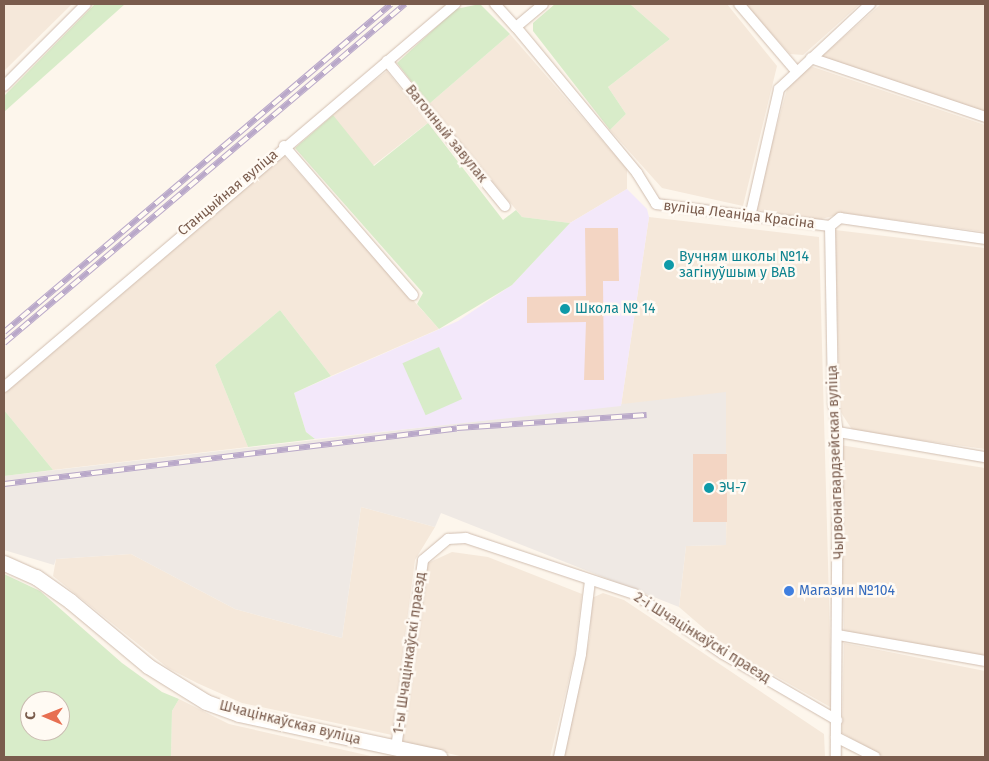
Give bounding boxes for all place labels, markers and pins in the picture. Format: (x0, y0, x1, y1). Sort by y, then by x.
place label: Вучням школы №14 загінуўшым у ВАВ (679, 249, 809, 282)
marker: Вучням школы №14 загінуўшым у ВАВ (663, 259, 675, 271)
place label: Школа № 14 (575, 301, 655, 317)
marker: Школа № 14 (559, 303, 571, 315)
place label: ЭЧ-7 (719, 480, 746, 496)
marker: ЭЧ-7 (703, 482, 715, 494)
place label: Магазин №104 (799, 583, 895, 599)
marker: Магазин №104 (783, 585, 795, 597)

